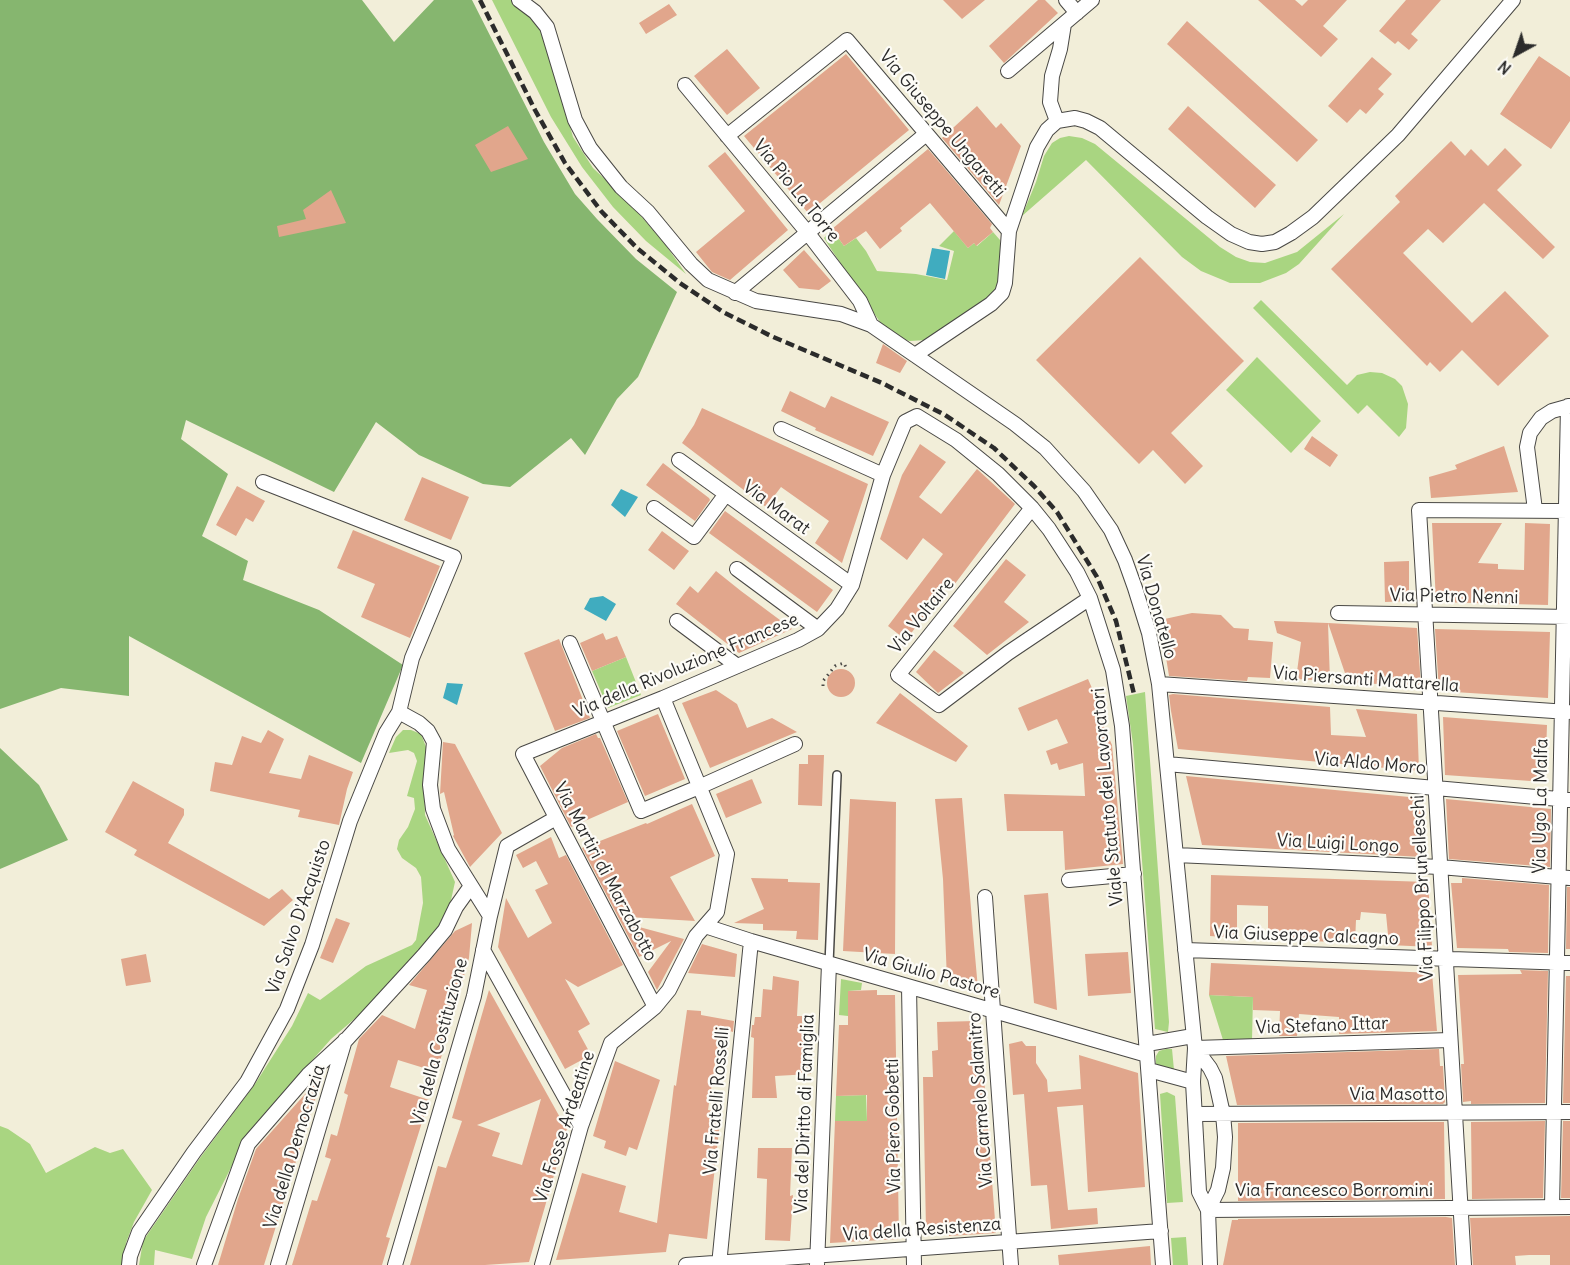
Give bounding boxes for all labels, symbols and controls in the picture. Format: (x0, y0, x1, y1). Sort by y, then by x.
north arrow (1486, 24, 1546, 84)
street label: Via Giuseppe Ungaretti (874, 46, 1010, 202)
text: N (1494, 57, 1515, 79)
street label: Via Pio La Torre (748, 135, 844, 247)
street label: Via Marat (738, 476, 814, 540)
street label: Via Donatello (1131, 553, 1181, 661)
street label: Via Voltaire (885, 574, 959, 658)
street label: Via Pietro Nenni (1389, 585, 1519, 609)
street label: Via della Rivoluzione Francese (570, 609, 802, 723)
street label: Via Piersanti Mattarella (1272, 663, 1460, 697)
street label: Viale Statuto dei Lavoratori (1088, 687, 1128, 907)
street label: Via Ugo La Malfa (1529, 738, 1553, 874)
street label: Via Aldo Moro (1313, 748, 1427, 780)
street label: Via Martiri di Marzabotto (549, 779, 661, 965)
street label: Via Filippo Brunelleschi (1407, 794, 1439, 982)
street label: Via Luigi Longo (1276, 830, 1400, 858)
street label: Via Salvo D'Acquisto (262, 837, 336, 997)
street label: Via Giuseppe Calcagno (1213, 922, 1399, 950)
street label: Via Giulio Pastore (860, 944, 1002, 1004)
street label: Via della Costituzione (407, 956, 473, 1128)
street label: Via Carmelo Salanitro (964, 1012, 998, 1188)
street label: Via Stefano Ittar (1255, 1013, 1389, 1039)
street label: Via del Diritto di Famiglia (791, 1014, 819, 1214)
street label: Via Fratelli Rosselli (700, 1026, 734, 1176)
street label: Via Fosse Ardeatine (530, 1048, 600, 1206)
street label: Via Piero Gobetti (882, 1058, 906, 1194)
street label: Via della Democrazia (260, 1062, 330, 1232)
street label: Via Masotto (1349, 1084, 1445, 1106)
street label: Via Francesco Borromini (1235, 1180, 1433, 1202)
street label: Via della Resistenza (842, 1214, 1002, 1246)

